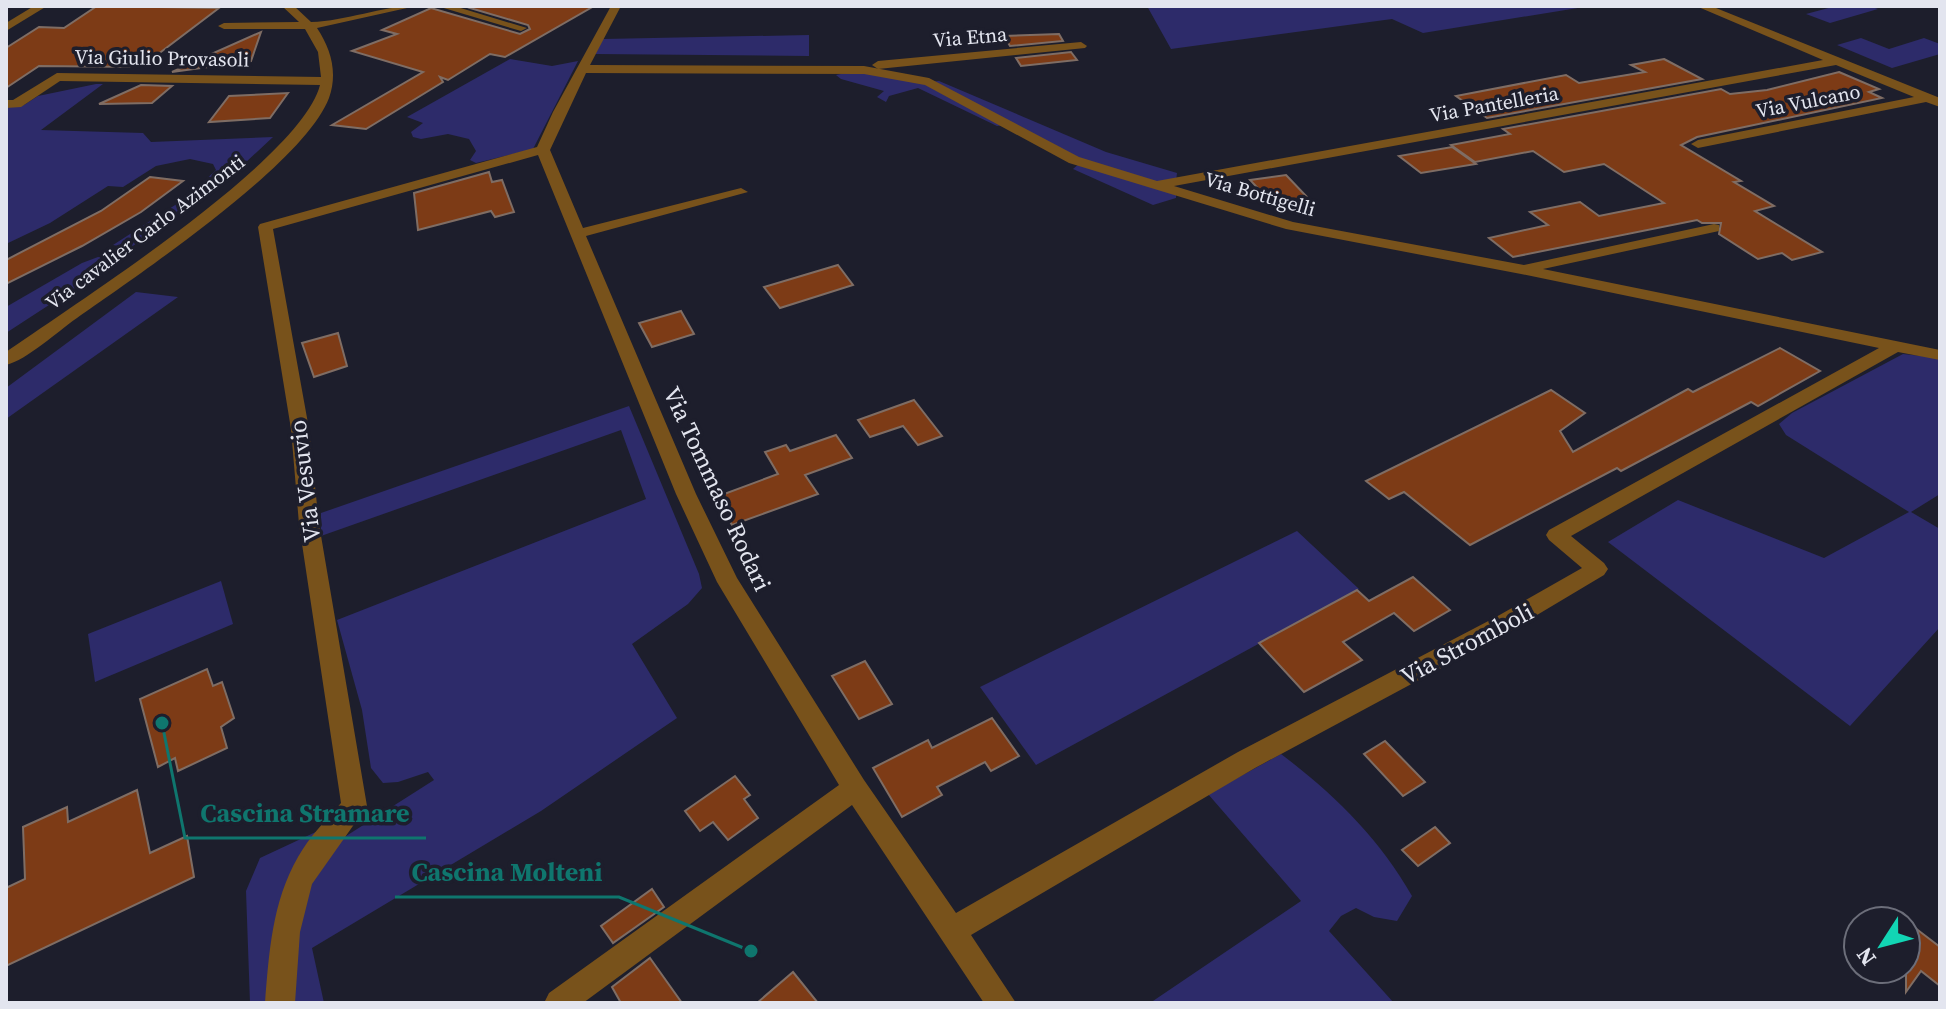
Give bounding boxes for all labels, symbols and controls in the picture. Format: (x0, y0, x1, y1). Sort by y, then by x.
street label: Via Etna (932, 20, 1009, 54)
street label: Via Giulio Provasoli (74, 42, 250, 74)
street label: Via Vulcano (1753, 77, 1863, 125)
street label: Via Pantelleria (1427, 79, 1562, 129)
street label: Via cavalier Carlo Azimonti (40, 148, 250, 316)
street label: Via Bottigelli (1201, 165, 1319, 223)
street label: Via Tommaso Rodari (656, 381, 779, 596)
street label: Via Vesuvio (281, 418, 328, 544)
street label: Via Stromboli (1395, 595, 1539, 692)
callout: Cascina Stramare (185, 788, 426, 838)
text: Cascina Stramare (200, 795, 410, 831)
callout: Cascina Molteni (395, 847, 619, 897)
text: Cascina Molteni (411, 854, 603, 890)
north arrow (1842, 905, 1922, 985)
text: N (1849, 941, 1883, 972)

